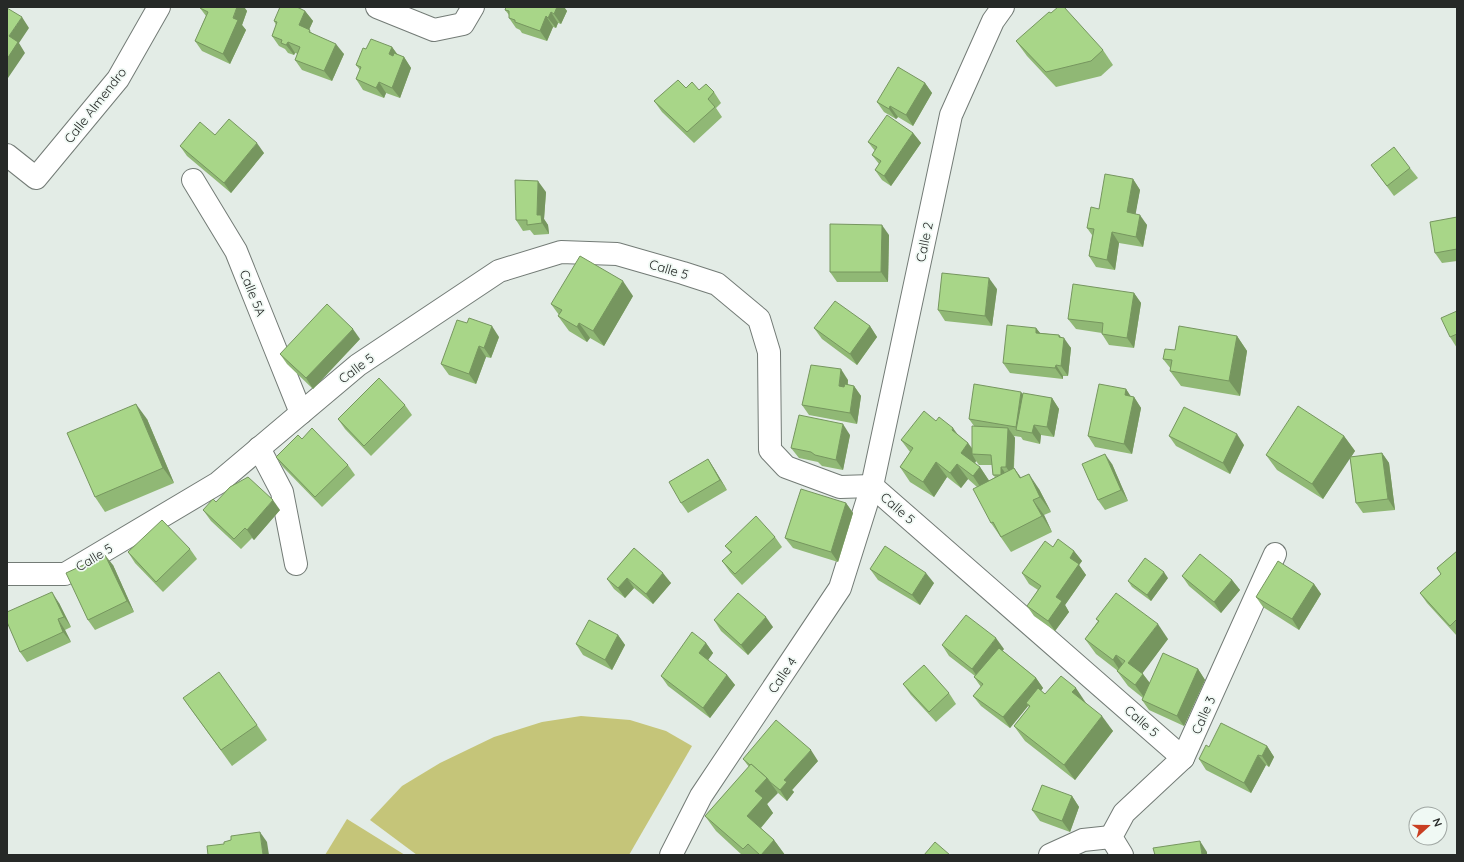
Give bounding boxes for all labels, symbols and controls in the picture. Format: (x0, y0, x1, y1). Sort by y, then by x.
street label: Calle Almendro (60, 64, 130, 146)
street label: Calle 2 (912, 221, 936, 263)
street label: Calle 5 (647, 255, 691, 283)
street label: Calle 5A (236, 267, 270, 319)
street label: Calle 5 (335, 350, 377, 386)
street label: Calle 5 (878, 489, 918, 527)
street label: Calle 5 (73, 540, 115, 574)
street label: Calle 4 (764, 654, 800, 696)
street label: Calle 3 (1188, 693, 1219, 736)
street label: Calle 5 (1122, 702, 1162, 740)
north arrow (1408, 806, 1448, 846)
text: N (1429, 816, 1445, 829)

